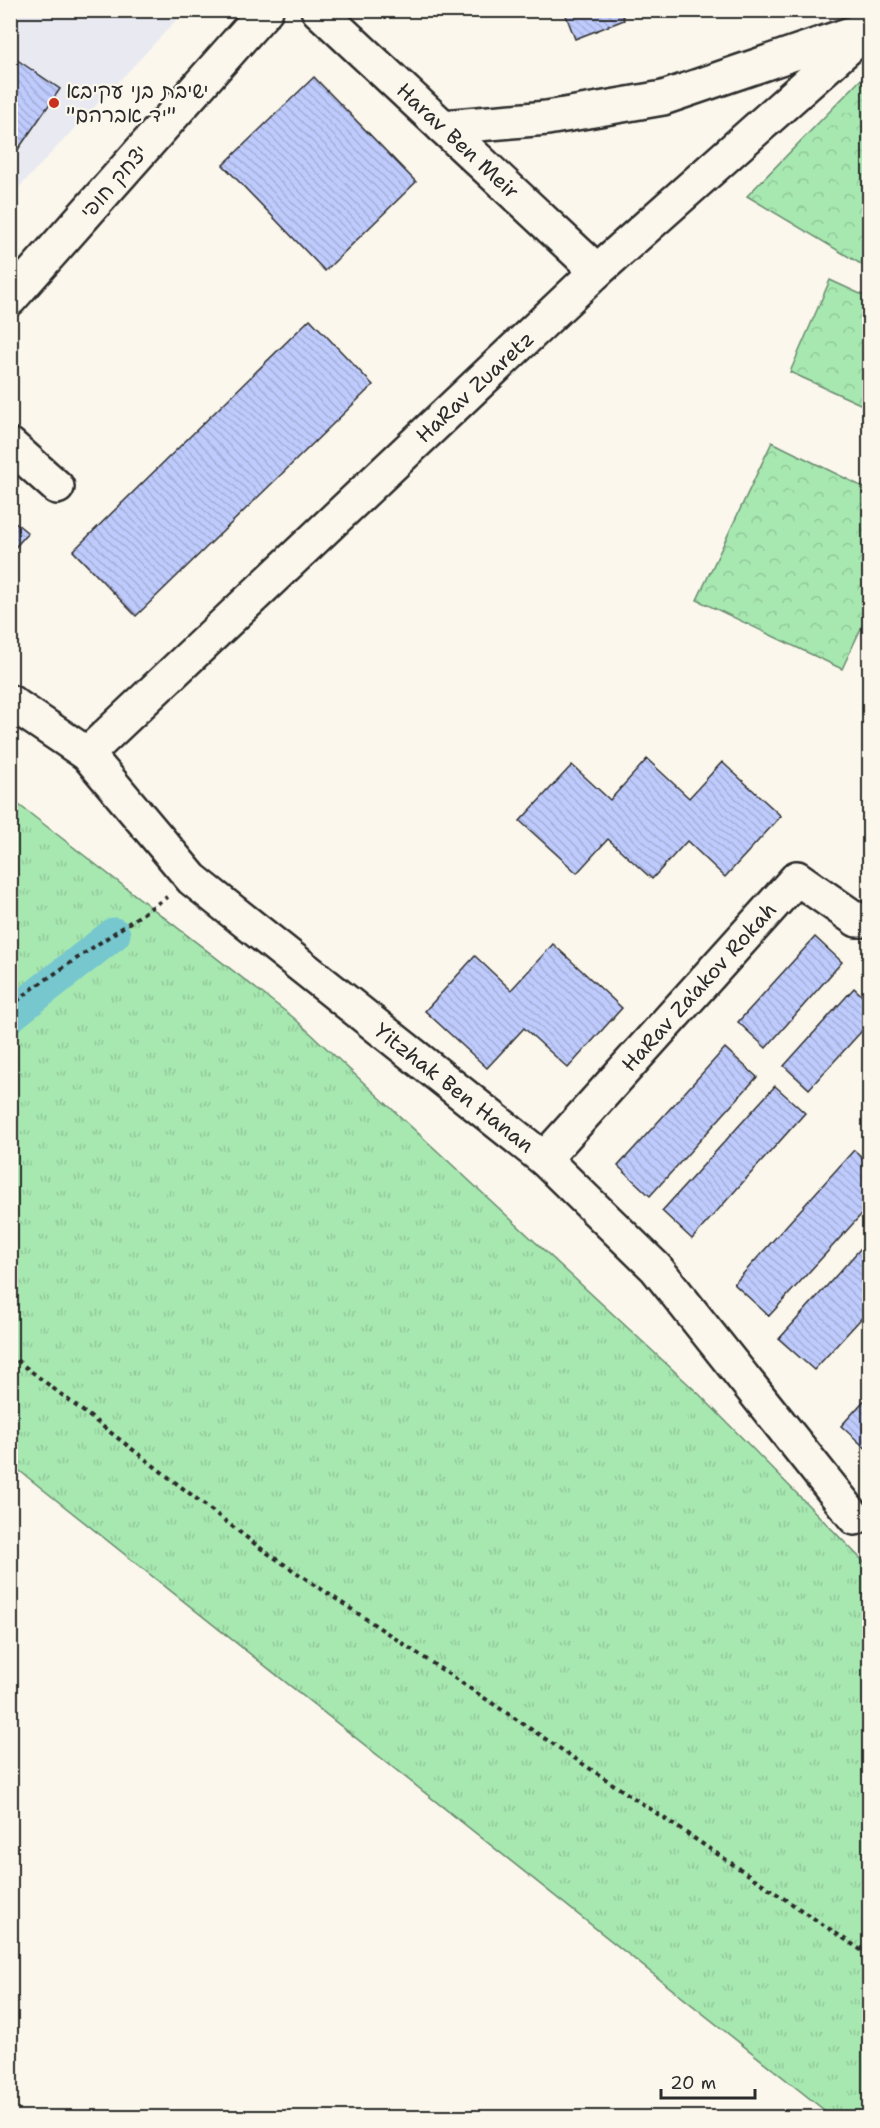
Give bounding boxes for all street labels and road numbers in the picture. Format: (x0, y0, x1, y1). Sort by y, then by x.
street label: Harav Ben Meir (391, 77, 525, 205)
street label: יצחק חופי (74, 139, 154, 225)
street label: HaRav Zuaretz (410, 325, 540, 449)
street label: HaRav Za'akov Rokah (615, 896, 783, 1078)
street label: Yitzhak Ben Hanan (368, 1017, 540, 1159)

